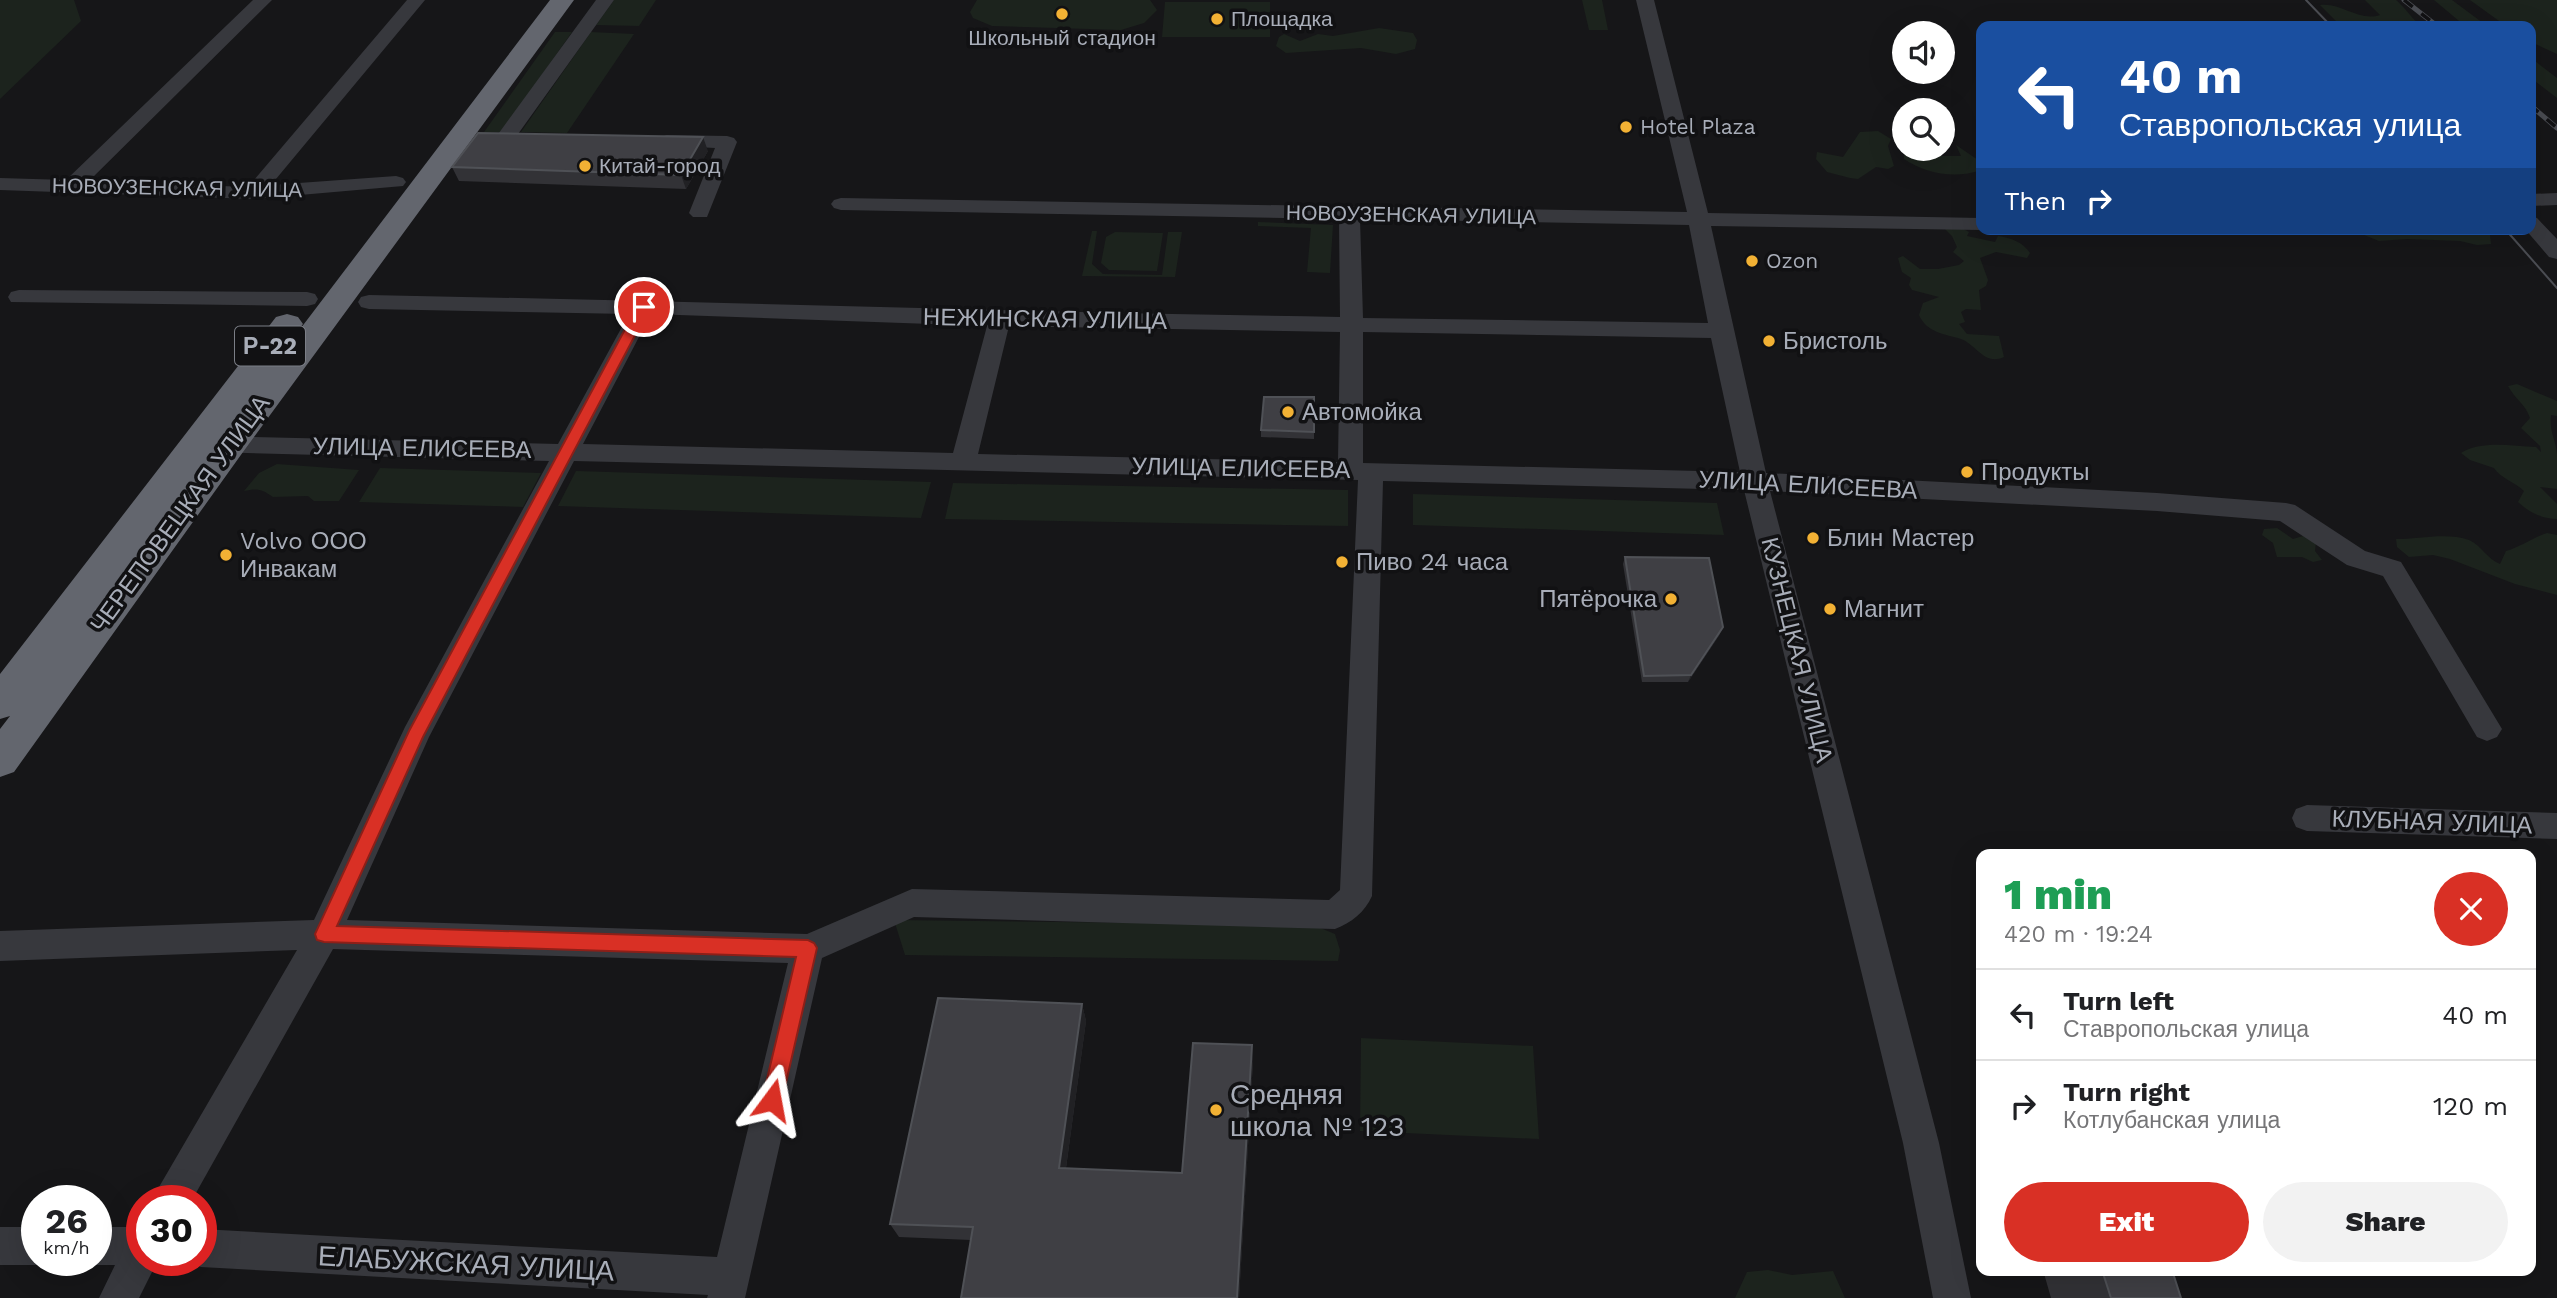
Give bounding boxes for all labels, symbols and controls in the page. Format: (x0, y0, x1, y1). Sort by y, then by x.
marker: Школьный стадион (1054, 6, 1070, 22)
place label: Площадка (1231, 6, 1333, 31)
marker: Площадка (1209, 11, 1225, 27)
map controls (1892, 21, 1955, 161)
button: sound (1892, 21, 1955, 84)
place label: Школьный стадион (968, 25, 1156, 50)
text: 40 m (2119, 47, 2242, 105)
icon: left (2004, 49, 2095, 140)
button: search (1892, 98, 1955, 161)
text: Ставропольская улица (2119, 106, 2461, 144)
place label: Hotel Plaza (1640, 114, 1756, 139)
marker: Hotel Plaza (1618, 119, 1634, 135)
place label: Китай-город (599, 153, 721, 178)
marker: Китай-город (577, 158, 593, 174)
street label: НОВОУЗЕНСКАЯ УЛИЦА (52, 173, 302, 202)
icon: right (2080, 182, 2118, 220)
text: Then (2004, 186, 2066, 216)
street label: НОВОУЗЕНСКАЯ УЛИЦА (1286, 200, 1536, 229)
place label: Ozon (1766, 248, 1818, 273)
marker: Ozon (1744, 253, 1760, 269)
pin (614, 277, 674, 337)
icon: arrive (625, 288, 663, 326)
street label: НЕЖИНСКАЯ УЛИЦА (923, 303, 1167, 335)
road number: Р-22 (235, 326, 305, 366)
place label: Бристоль (1783, 327, 1888, 355)
marker: Бристоль (1761, 333, 1777, 349)
street label: ЧЕРЕПОВЕЦКАЯ УЛИЦА (84, 390, 276, 638)
place label: Автомойка (1302, 398, 1423, 426)
marker: Автомойка (1280, 404, 1296, 420)
street label: УЛИЦА ЕЛИСЕЕВА (312, 432, 532, 464)
street label: УЛИЦА ЕЛИСЕЕВА (1131, 452, 1351, 484)
place label: Продукты (1981, 458, 2089, 486)
marker: Продукты (1959, 464, 1975, 480)
street label: УЛИЦА ЕЛИСЕЕВА (1698, 465, 1918, 505)
place label: Блин Мастер (1827, 524, 1974, 552)
place label: Volvo ООО Инвакам (240, 527, 367, 583)
marker: Блин Мастер (1805, 530, 1821, 546)
street label: КУЗНЕЦКАЯ УЛИЦА (1755, 534, 1839, 766)
marker: Volvo ООО Инвакам (218, 547, 234, 563)
place label: Пиво 24 часа (1356, 548, 1509, 576)
marker: Пиво 24 часа (1334, 554, 1350, 570)
place label: Пятёрочка (1539, 585, 1658, 613)
marker: Пятёрочка (1663, 591, 1679, 607)
place label: Магнит (1844, 595, 1924, 623)
marker: Магнит (1822, 601, 1838, 617)
street label: КЛУБНАЯ УЛИЦА (2331, 805, 2533, 839)
text: 1 min (2004, 870, 2112, 919)
button: close (2434, 872, 2508, 946)
text: 420 m · 19:24 (2004, 921, 2153, 948)
text: Turn left (2063, 986, 2174, 1016)
icon: left (2004, 996, 2042, 1034)
text: 40 m (2442, 1000, 2508, 1030)
text: Ставропольская улица (2063, 1016, 2309, 1043)
position arrow (735, 1063, 809, 1137)
text: Turn right (2063, 1077, 2190, 1107)
place label: Средняя школа № 123 (1230, 1078, 1405, 1143)
icon: right (2004, 1087, 2042, 1125)
text: 120 m (2433, 1091, 2508, 1121)
marker: Средняя школа № 123 (1208, 1102, 1224, 1118)
text: Котлубанская улица (2063, 1107, 2280, 1134)
button: Exit (2004, 1182, 2249, 1262)
button: Share (2263, 1182, 2508, 1262)
speed limit sign: 30 (126, 1185, 217, 1276)
text: 26 (45, 1200, 88, 1242)
text: km/h (43, 1237, 90, 1258)
street label: ЕЛАБУЖСКАЯ УЛИЦА (317, 1239, 615, 1288)

